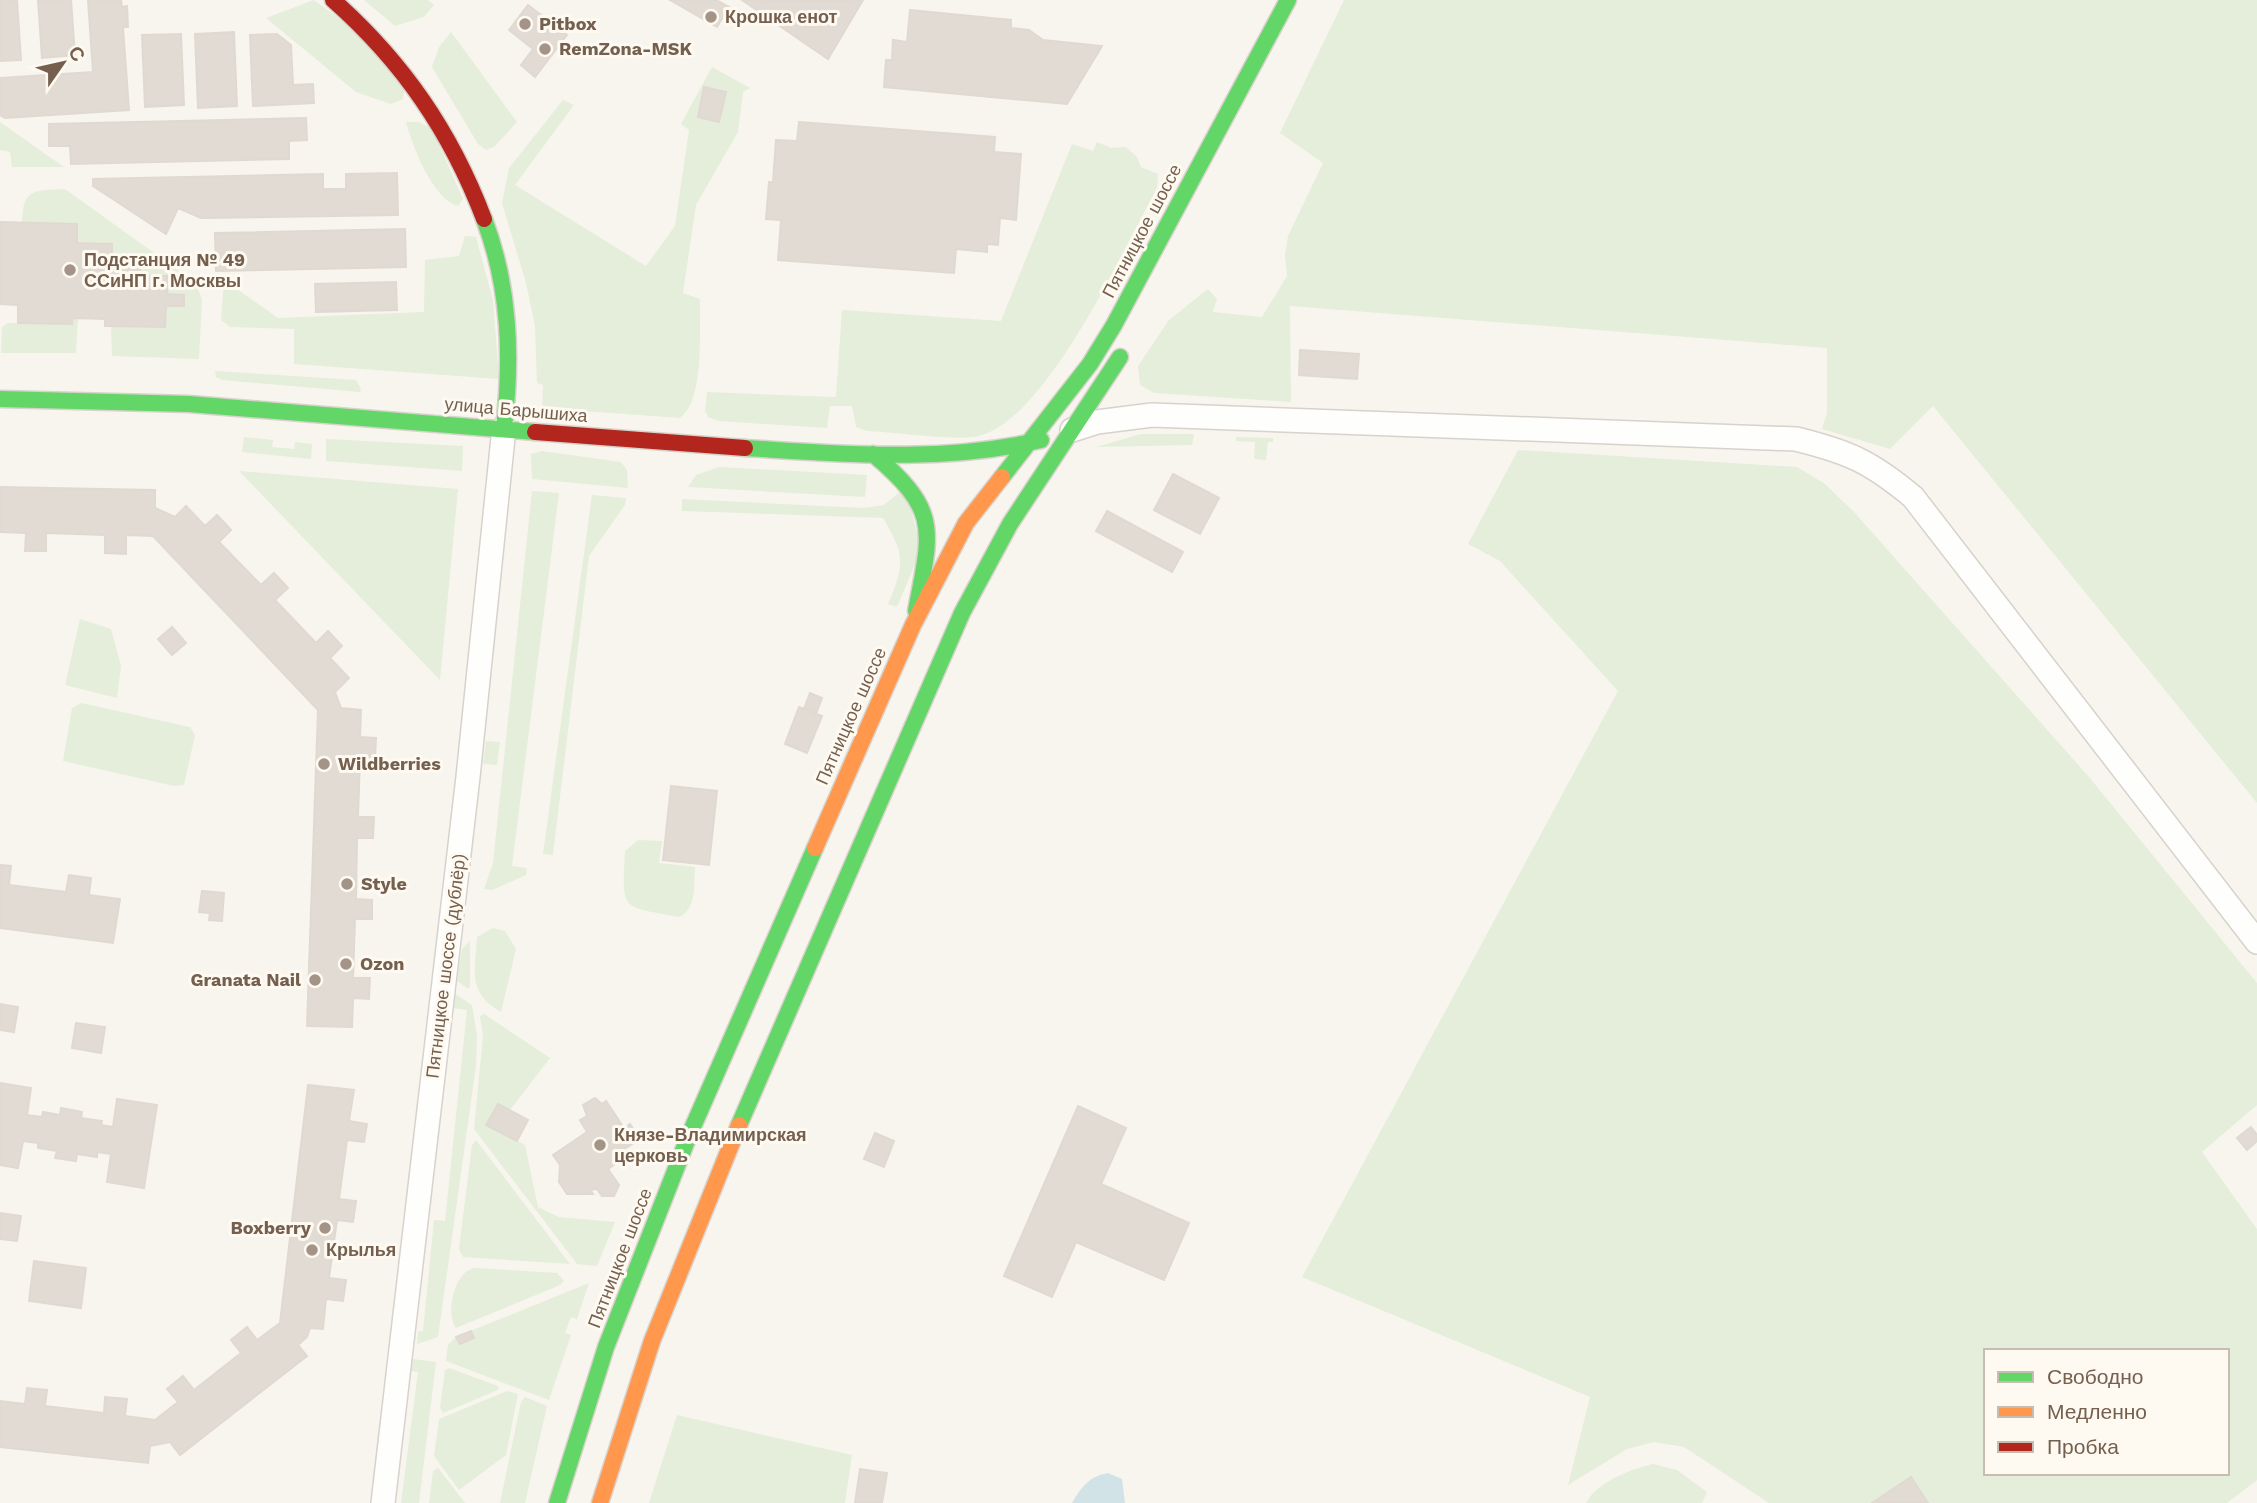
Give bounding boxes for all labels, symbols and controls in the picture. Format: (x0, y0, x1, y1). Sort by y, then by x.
place label: Крошка енот (725, 6, 838, 27)
marker: Крошка енот (703, 9, 719, 25)
place label: Pitbox (539, 13, 597, 34)
marker: Pitbox (517, 16, 533, 32)
north arrow (28, 28, 98, 98)
place label: RemZona-MSK (559, 38, 692, 59)
marker: RemZona-MSK (537, 41, 553, 57)
text: С (63, 42, 90, 66)
street label: Пятницкое шоссе (1098, 161, 1186, 301)
place label: Подстанция № 49 ССиНП г. Москвы (84, 249, 245, 291)
marker: Подстанция № 49 ССиНП г. Москвы (62, 262, 78, 278)
street label: улица Барышиха (444, 393, 590, 426)
street label: Пятницкое шоссе (811, 644, 890, 788)
place label: Wildberries (338, 753, 441, 774)
marker: Wildberries (316, 756, 332, 772)
street label: Пятницкое шоссе (дублёр) (421, 852, 470, 1080)
place label: Style (361, 873, 407, 894)
marker: Style (339, 876, 355, 892)
place label: Ozon (360, 953, 404, 974)
marker: Ozon (338, 956, 354, 972)
place label: Granata Nail (190, 969, 301, 990)
marker: Granata Nail (307, 972, 323, 988)
place label: Князе-Владимирская церковь (614, 1124, 806, 1166)
marker: Князе-Владимирская церковь (592, 1137, 608, 1153)
street label: Пятницкое шоссе (583, 1185, 656, 1331)
place label: Boxberry (230, 1217, 312, 1238)
marker: Boxberry (317, 1220, 333, 1236)
place label: Крылья (326, 1239, 396, 1260)
marker: Крылья (304, 1242, 320, 1258)
legend (1984, 1349, 2229, 1475)
text: Свободно (2047, 1364, 2144, 1389)
text: Медленно (2047, 1399, 2147, 1424)
text: Пробка (2047, 1434, 2119, 1459)

